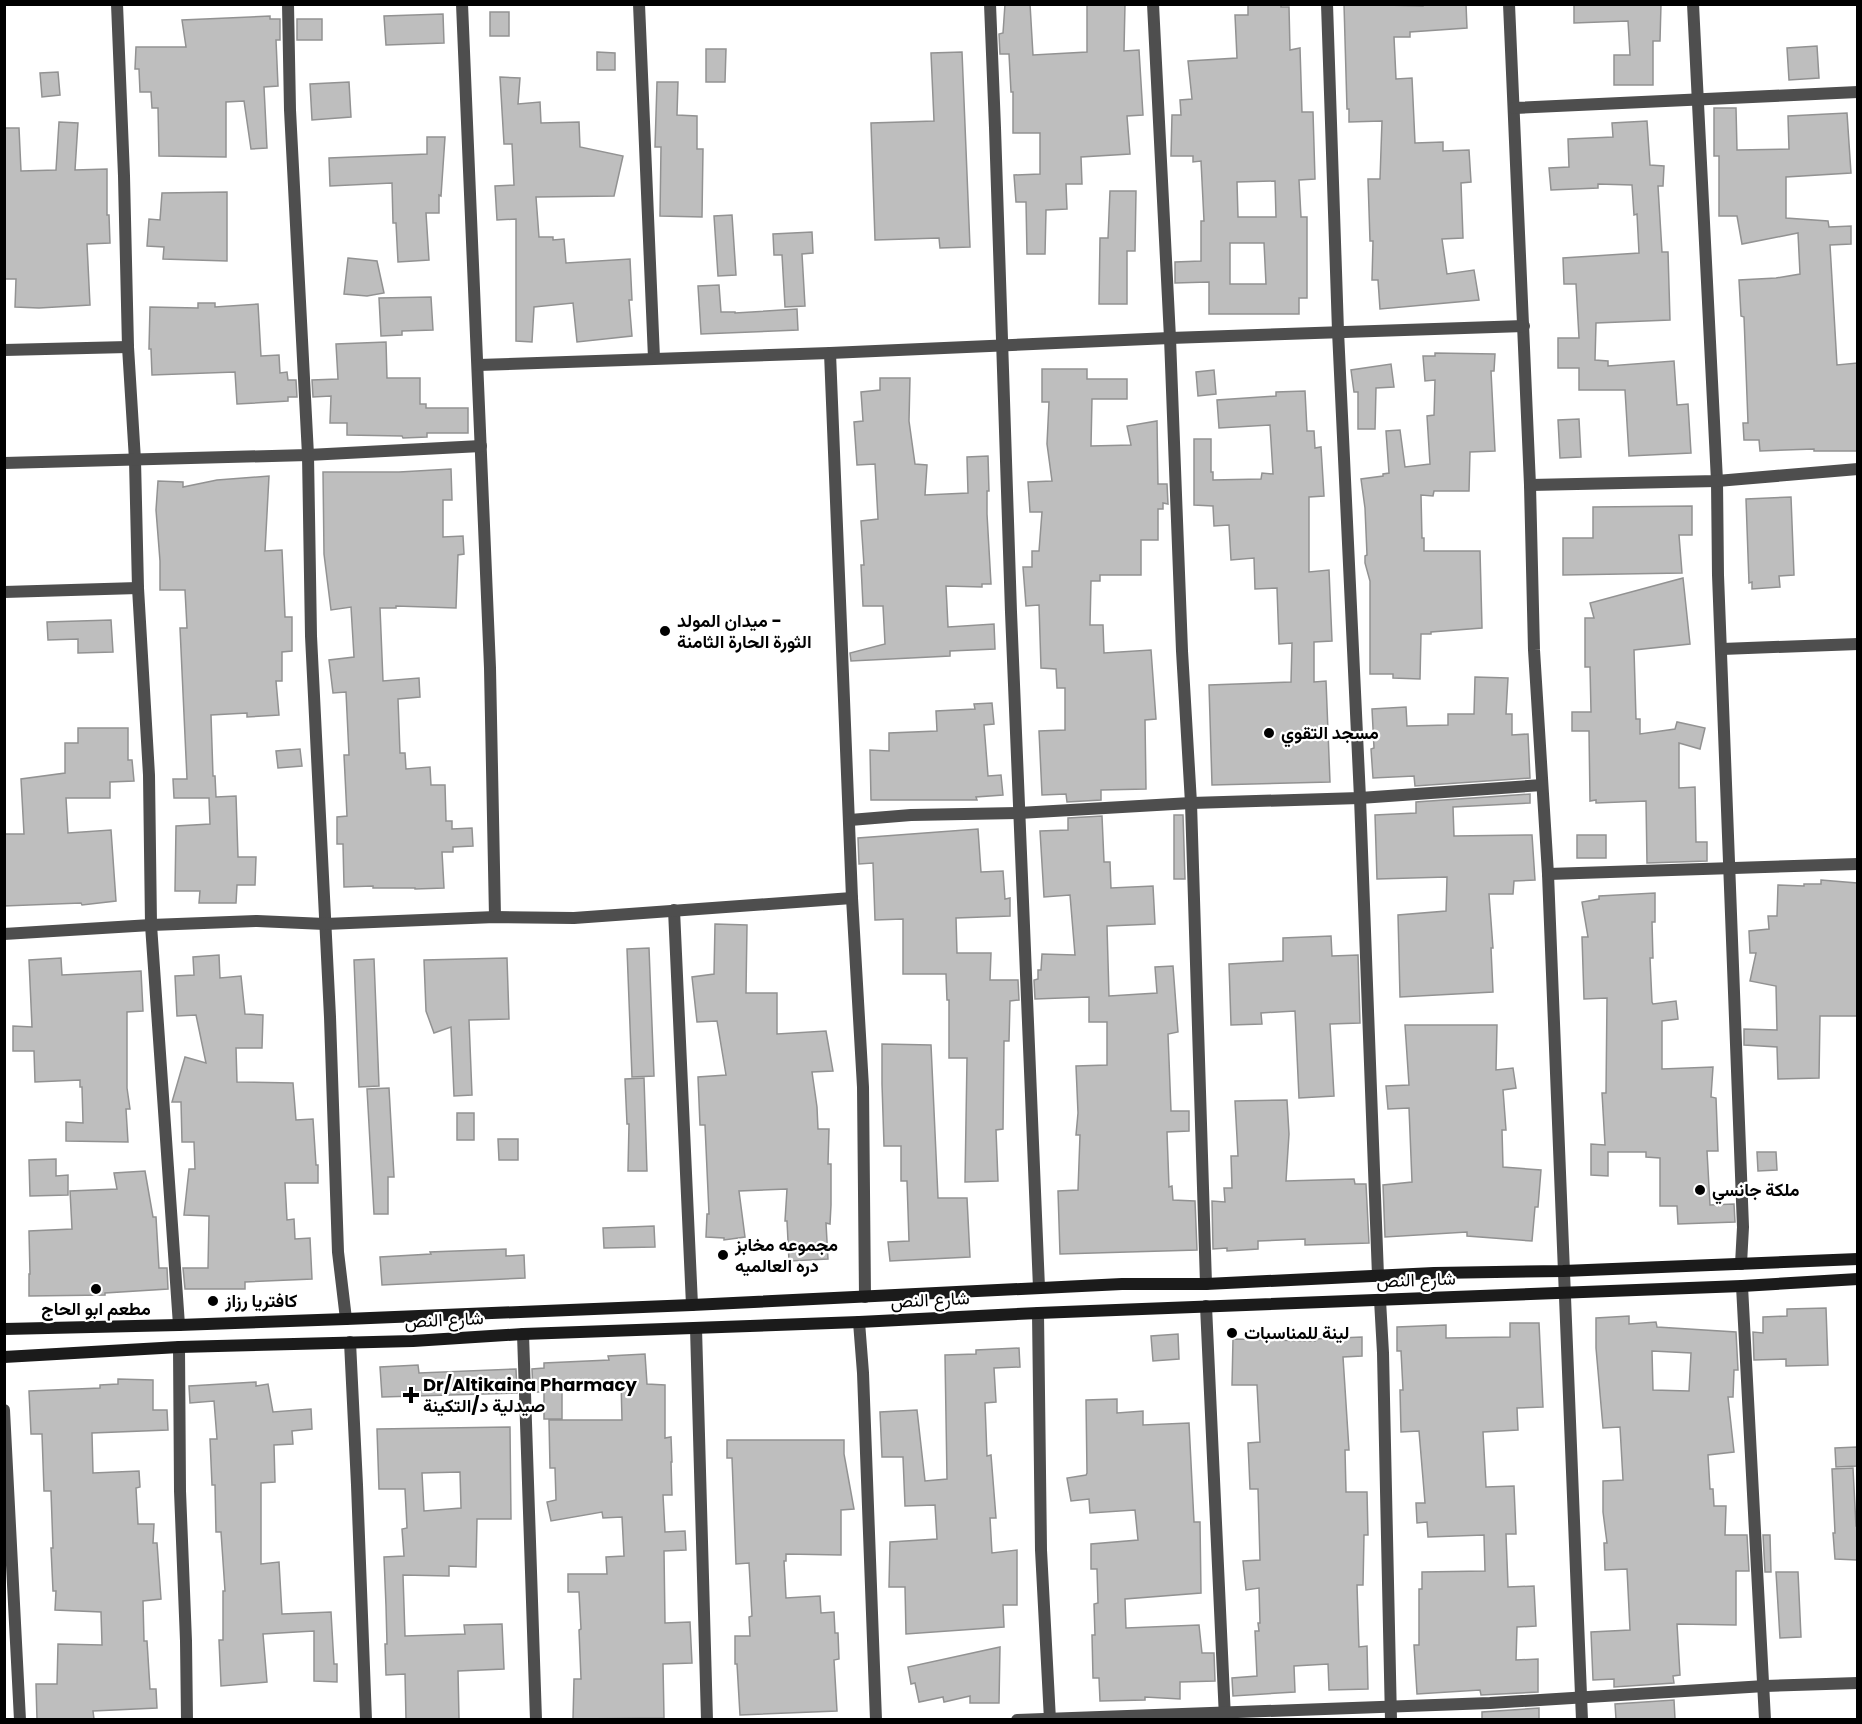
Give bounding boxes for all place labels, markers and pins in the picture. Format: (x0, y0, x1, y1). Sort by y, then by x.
place label: ميدان المولد - الثورة الحارة الثامنة (677, 608, 812, 654)
marker: ميدان المولد - الثورة الحارة الثامنة (658, 624, 672, 638)
place label: مسجد التقوي (1281, 720, 1379, 748)
marker: مسجد التقوي (1262, 726, 1276, 740)
place label: ملكة جانسي (1712, 1177, 1800, 1205)
marker: ملكة جانسي (1693, 1183, 1707, 1197)
place label: مجموعه مخابز دره العالميه (734, 1232, 838, 1278)
marker: مجموعه مخابز دره العالميه (716, 1248, 730, 1262)
marker: مطعم ابو الحاج (89, 1282, 103, 1296)
place label: كافتريا رزاز (224, 1288, 297, 1313)
marker: كافتريا رزاز (206, 1294, 220, 1308)
place label: مطعم ابو الحاج (41, 1296, 151, 1321)
place label: لينة للمناسبات (1244, 1320, 1350, 1345)
marker: لينة للمناسبات (1225, 1326, 1239, 1340)
place label: Dr/Altikaina Pharmacy صيدلية د/التكينة (423, 1372, 637, 1418)
marker: Dr/Altikaina Pharmacy صيدلية د/التكينة (404, 1388, 418, 1402)

